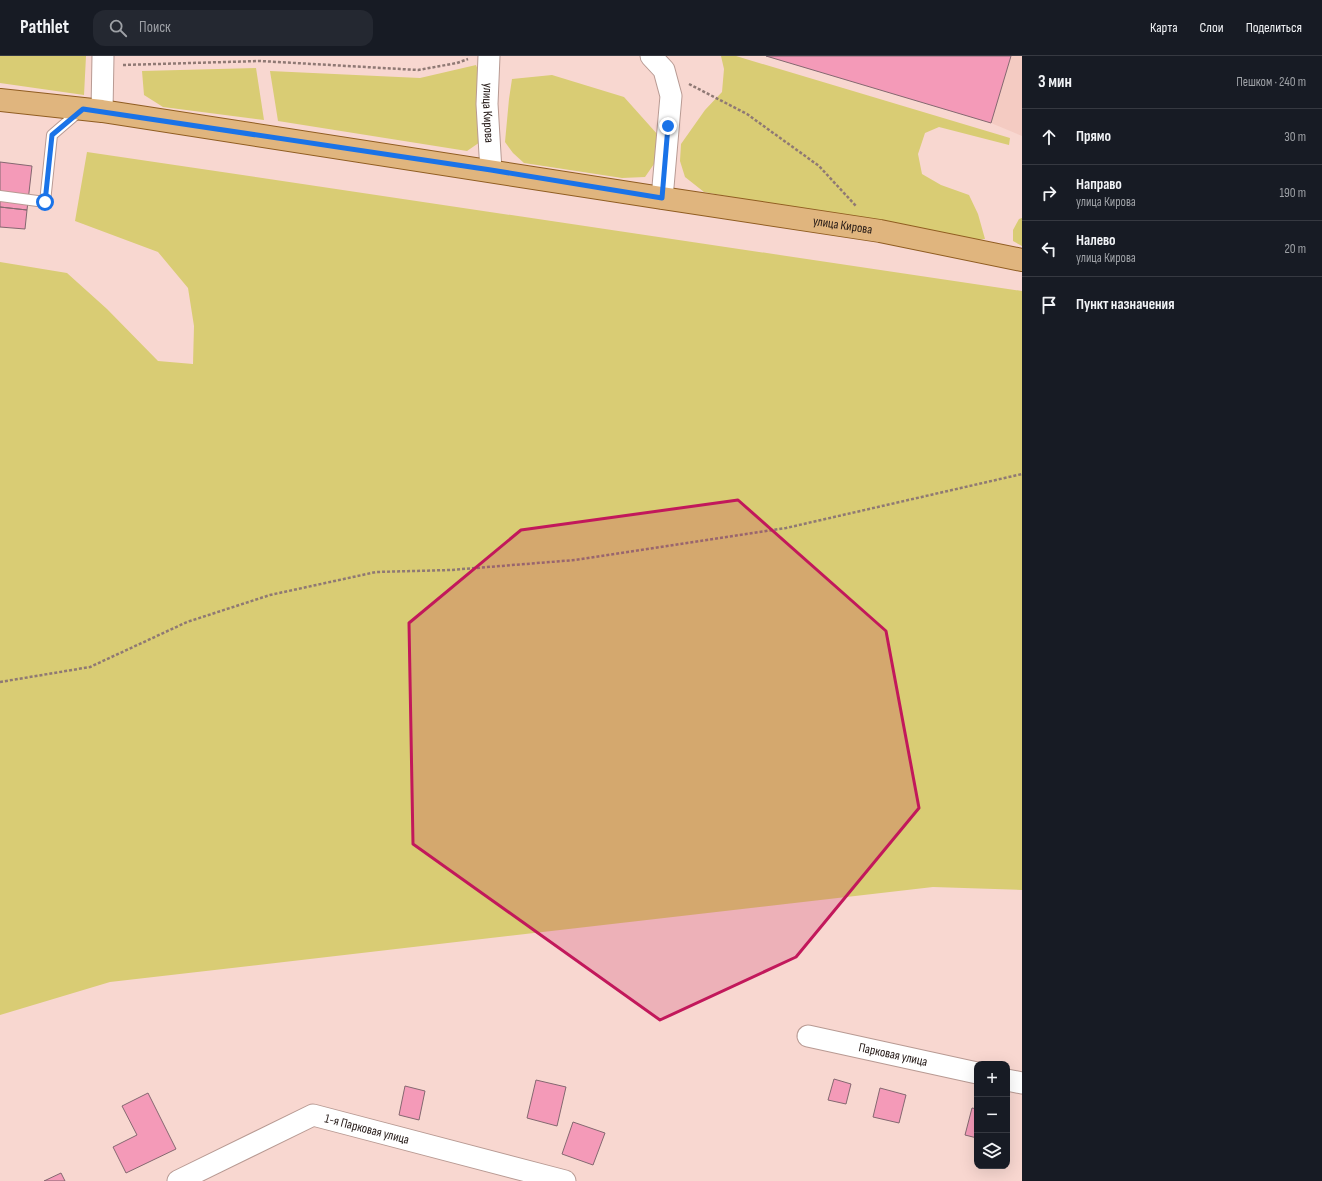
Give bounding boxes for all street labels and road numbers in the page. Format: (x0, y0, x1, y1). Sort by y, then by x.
street label: улица Кирова (479, 83, 497, 143)
street label: улица Кирова (812, 213, 873, 238)
street label: Парковая улица (857, 1039, 929, 1070)
street label: 1-я Парковая улица (323, 1110, 411, 1148)

